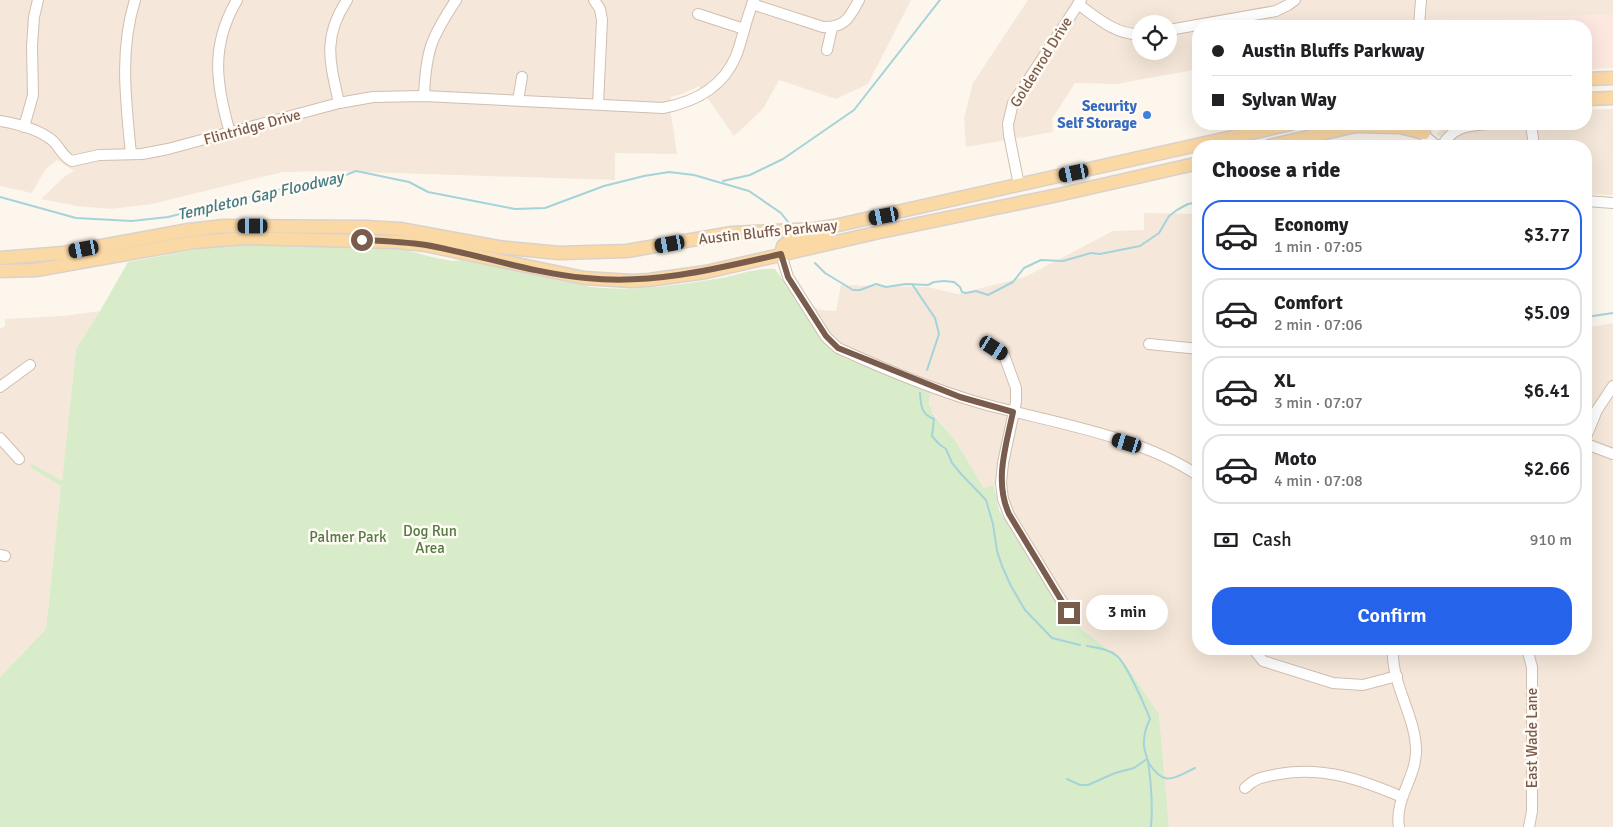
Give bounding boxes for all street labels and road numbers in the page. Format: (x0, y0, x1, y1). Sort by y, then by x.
street label: Goldenrod Drive (1006, 13, 1076, 111)
street label: Flintridge Drive (202, 105, 302, 149)
street label: Austin Bluffs Parkway (698, 216, 838, 248)
street label: East Wade Lane (1523, 688, 1541, 788)

